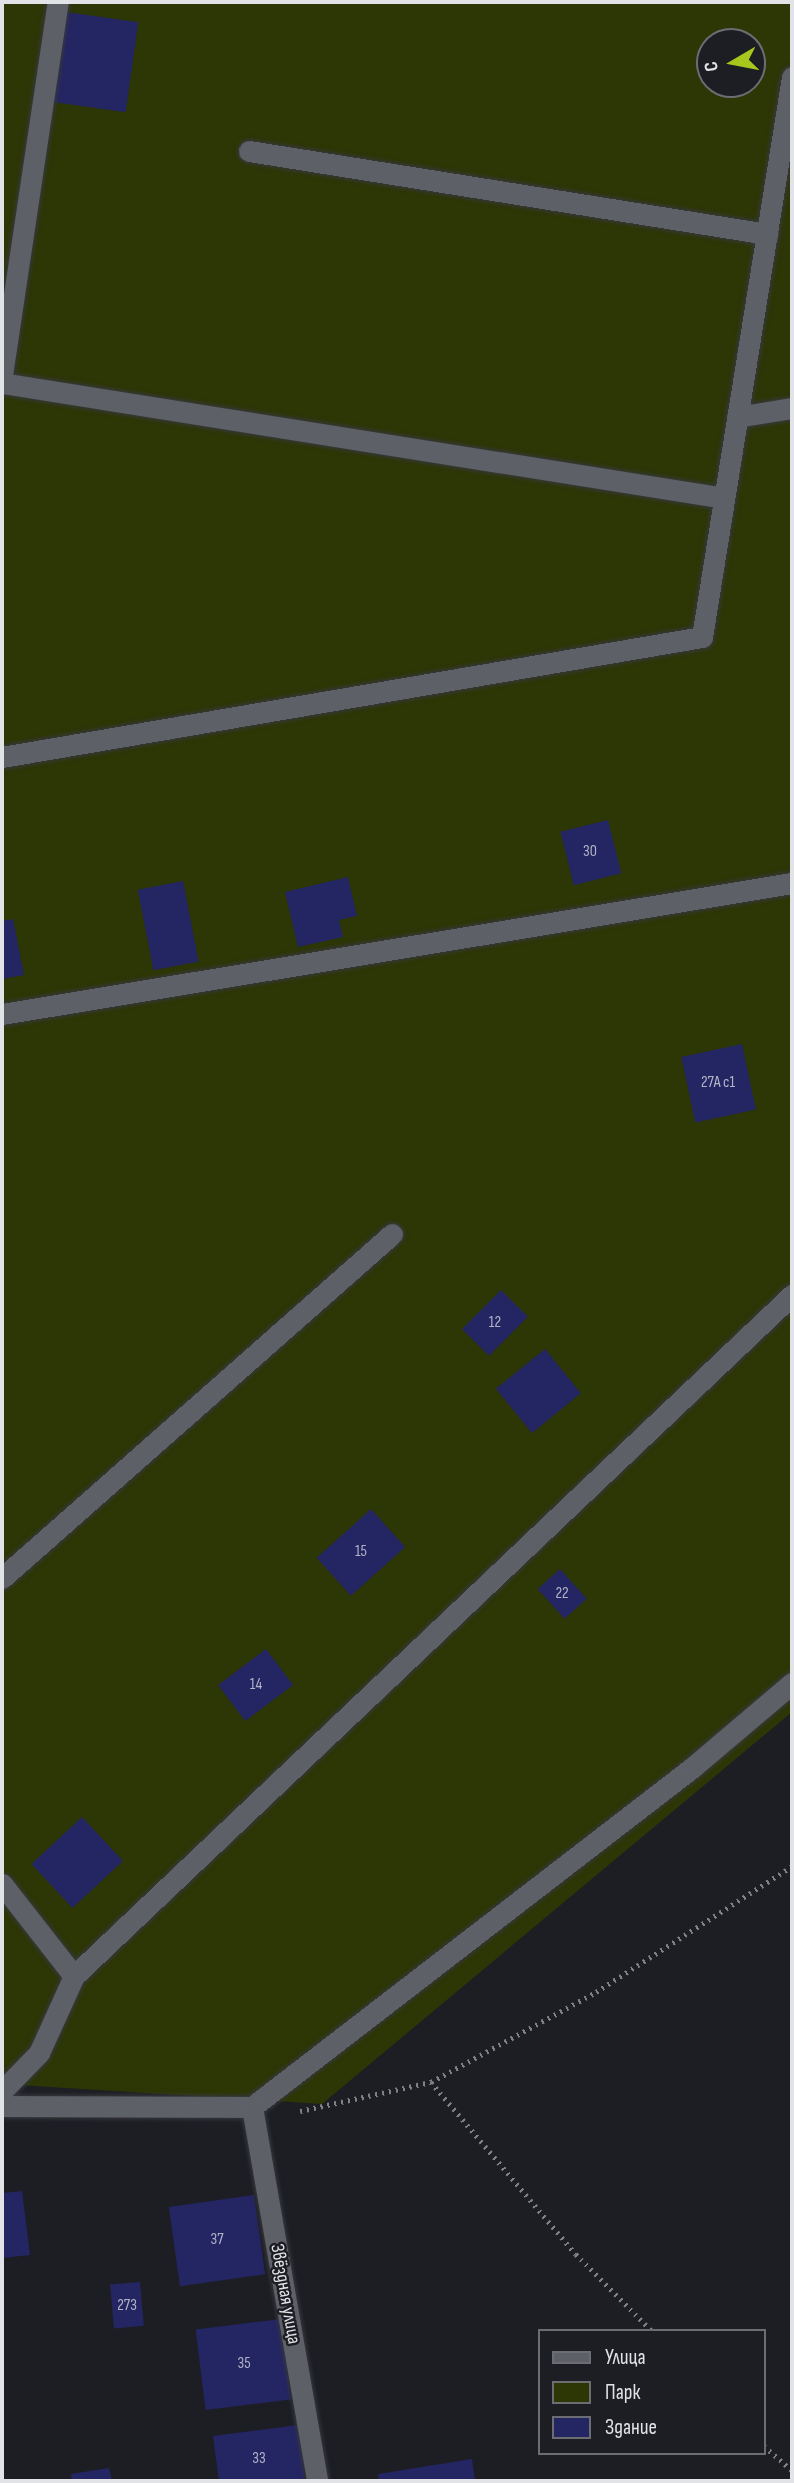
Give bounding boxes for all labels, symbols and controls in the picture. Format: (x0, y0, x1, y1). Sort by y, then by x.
north arrow (696, 28, 766, 98)
text: С (700, 60, 724, 73)
house number: 30 (583, 842, 597, 862)
house number: 27А с1 (701, 1073, 735, 1093)
house number: 12 (489, 1313, 501, 1333)
house number: 15 (355, 1542, 367, 1562)
house number: 22 (555, 1584, 569, 1604)
house number: 14 (250, 1675, 262, 1695)
house number: 37 (210, 2230, 224, 2250)
street label: Звёздная улица (265, 2242, 305, 2346)
house number: 273 (117, 2296, 137, 2316)
legend (538, 2329, 766, 2455)
text: Улица (605, 2345, 646, 2370)
house number: 35 (237, 2354, 251, 2374)
text: Парк (605, 2380, 640, 2405)
text: Здание (605, 2415, 657, 2440)
house number: 33 (252, 2449, 266, 2469)

